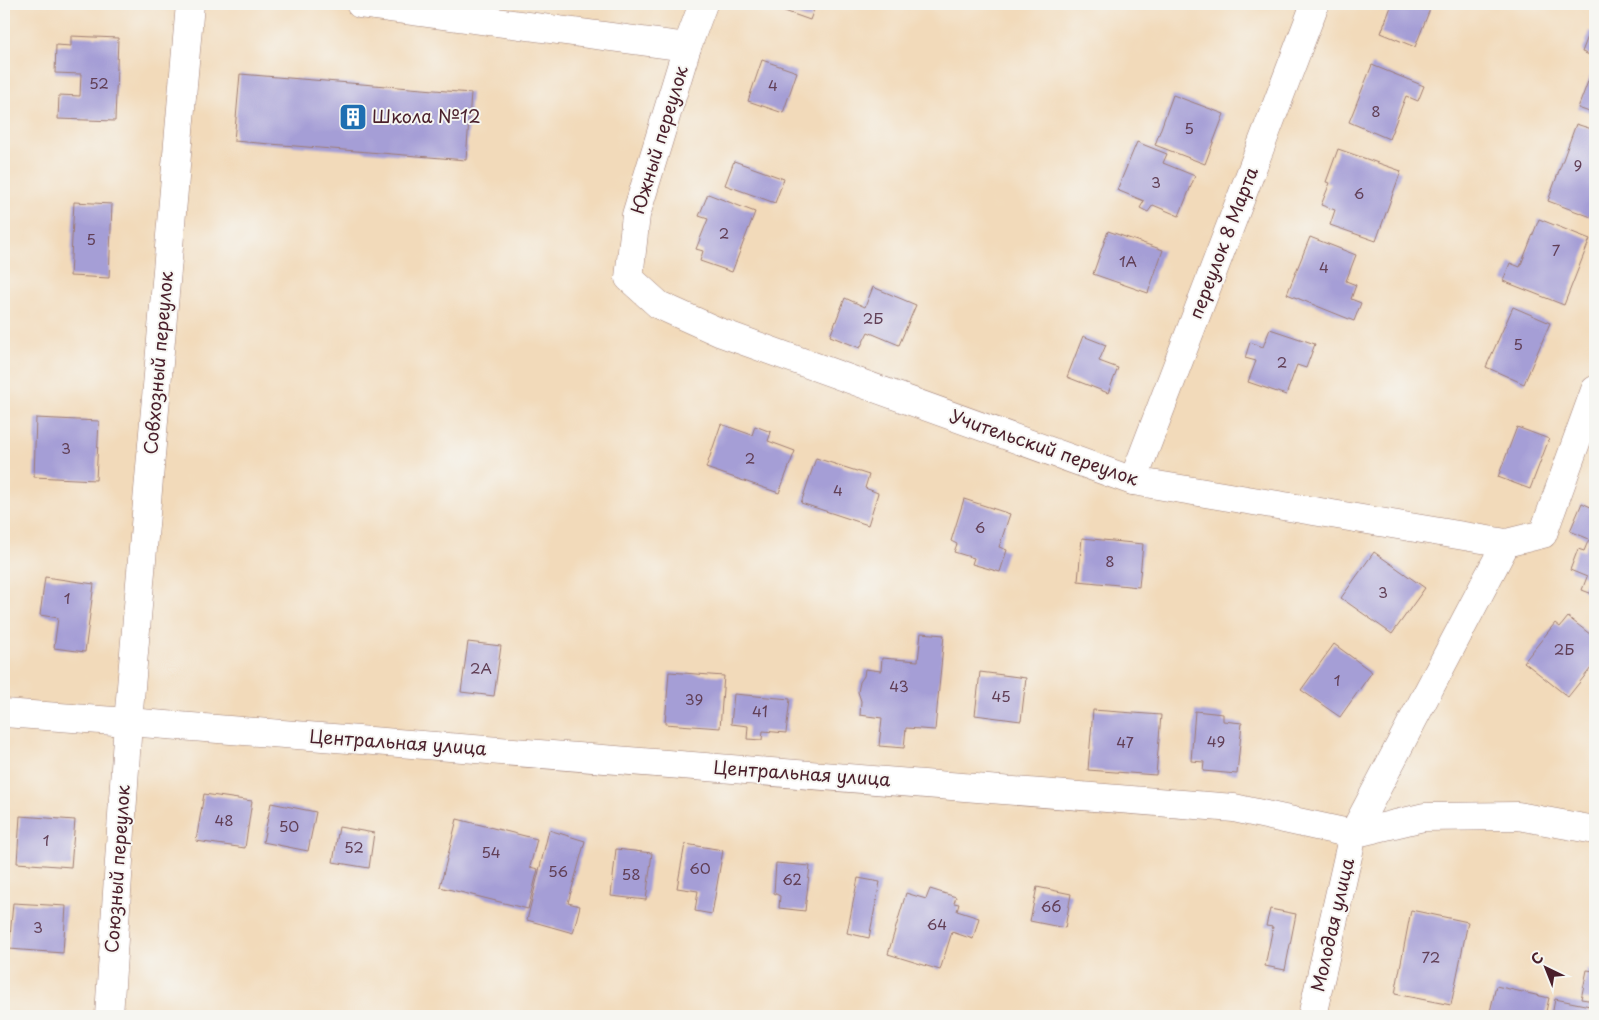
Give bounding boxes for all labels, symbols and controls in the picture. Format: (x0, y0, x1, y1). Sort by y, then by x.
street label: Южный переулок (623, 62, 694, 217)
house number: 52 (89, 71, 109, 94)
house number: 4 (768, 73, 778, 96)
house number: 8 (1371, 99, 1381, 122)
building icon: Школа №12 (338, 102, 368, 132)
place label: Школа №12 (372, 102, 481, 129)
house number: 5 (1184, 116, 1194, 139)
house number: 9 (1574, 153, 1582, 176)
street label: переулок 8 Марта (1181, 163, 1264, 322)
house number: 3 (1151, 170, 1161, 193)
house number: 6 (1354, 181, 1364, 204)
house number: 2 (719, 221, 729, 244)
house number: 5 (86, 227, 96, 250)
house number: 7 (1552, 238, 1561, 261)
house number: 1А (1119, 249, 1137, 272)
house number: 4 (1319, 255, 1329, 278)
street label: Совхозный переулок (136, 270, 179, 456)
house number: 2Б (863, 306, 883, 329)
house number: 5 (1513, 332, 1523, 355)
house number: 2 (1277, 350, 1287, 373)
street label: Учительский переулок (947, 402, 1143, 492)
house number: 3 (61, 436, 71, 459)
house number: 2 (745, 446, 755, 469)
house number: 4 (833, 478, 843, 501)
house number: 6 (975, 515, 985, 538)
house number: 8 (1105, 549, 1115, 572)
house number: 3 (1378, 580, 1388, 603)
house number: 1 (64, 586, 70, 609)
house number: 2Б (1554, 637, 1574, 660)
house number: 2А (470, 656, 492, 679)
house number: 1 (1334, 668, 1340, 691)
house number: 43 (889, 674, 909, 697)
house number: 45 (991, 684, 1011, 707)
house number: 39 (685, 687, 703, 710)
house number: 41 (752, 699, 768, 722)
street label: Центральная улица (309, 722, 488, 761)
house number: 49 (1207, 729, 1225, 752)
house number: 47 (1116, 730, 1134, 753)
street label: Центральная улица (713, 753, 892, 792)
street label: Союзный переулок (97, 784, 136, 954)
house number: 48 (214, 808, 234, 831)
house number: 50 (279, 814, 299, 837)
house number: 1 (43, 828, 49, 851)
house number: 52 (344, 835, 364, 858)
house number: 54 (481, 840, 501, 863)
street label: Молодая улица (1303, 854, 1360, 994)
house number: 60 (689, 856, 711, 879)
house number: 56 (548, 859, 568, 882)
house number: 58 (621, 862, 641, 885)
house number: 62 (782, 867, 802, 890)
house number: 66 (1041, 894, 1061, 917)
house number: 64 (927, 912, 947, 935)
house number: 3 (33, 915, 43, 938)
north arrow (1522, 942, 1572, 992)
house number: 72 (1422, 945, 1440, 968)
text: С (1526, 947, 1548, 969)

